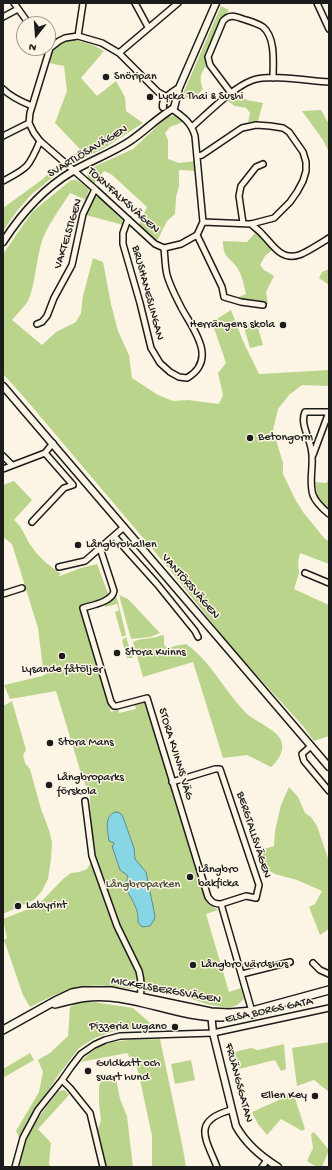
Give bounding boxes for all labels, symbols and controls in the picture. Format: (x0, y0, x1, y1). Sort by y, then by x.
north arrow (16, 16, 56, 56)
text: N (28, 40, 38, 53)
place label: Snöripan (114, 70, 157, 84)
marker: Snöripan (101, 72, 111, 82)
place label: Lycka Thai & Sushi (158, 90, 243, 104)
marker: Lycka Thai & Sushi (145, 92, 155, 102)
street label: SVARTLÖSAVÄGEN (45, 122, 131, 182)
street label: TORNFALKSVÄGEN (84, 165, 162, 237)
street label: VAKTELSTIGEN (51, 197, 87, 271)
street label: BRUSHANESLINGAN (127, 244, 167, 342)
place label: Herrängens skola (190, 318, 275, 332)
marker: Herrängens skola (278, 320, 288, 330)
place label: Betongorm (258, 431, 313, 445)
marker: Betongorm (245, 433, 255, 443)
place label: Långbrohallen (86, 538, 157, 552)
marker: Långbrohallen (73, 540, 83, 550)
street label: VANTÖRSVÄGEN (158, 551, 222, 623)
place label: Stora Kvinns (125, 646, 186, 660)
marker: Stora Kvinns (112, 648, 122, 658)
marker: Lysande fåtöljer (57, 651, 67, 661)
place label: Lysande fåtöljer (21, 663, 103, 677)
street label: STORA KVINNS VÄG (154, 706, 196, 802)
place label: Stora Mans (58, 736, 114, 750)
marker: Stora Mans (45, 738, 55, 748)
place label: Långbroparks förskola (57, 771, 124, 799)
marker: Långbroparks förskola (44, 780, 54, 790)
street label: BERGTALLSVÄGEN (232, 790, 274, 880)
place label: Långbro bakficka (198, 863, 239, 891)
marker: Långbro bakficka (185, 872, 195, 882)
park label: Långbroparken (106, 878, 180, 892)
place label: Labyrint (26, 899, 67, 913)
marker: Labyrint (13, 901, 23, 911)
place label: Långbro värdshus (201, 958, 288, 972)
marker: Långbro värdshus (188, 960, 198, 970)
street label: MICKELSBERGSVÄGEN (110, 974, 222, 1008)
street label: ELSA BORGS GATA (224, 995, 314, 1027)
place label: Pizzeria Lugano (89, 1020, 167, 1034)
marker: Pizzeria Lugano (170, 1022, 180, 1032)
street label: FRUÄNGSGATAN (220, 1042, 256, 1124)
place label: Guldkatt och svart hund (96, 1057, 160, 1085)
marker: Guldkatt och svart hund (83, 1066, 93, 1076)
place label: Ellen Key (261, 1089, 307, 1103)
marker: Ellen Key (310, 1091, 320, 1101)

